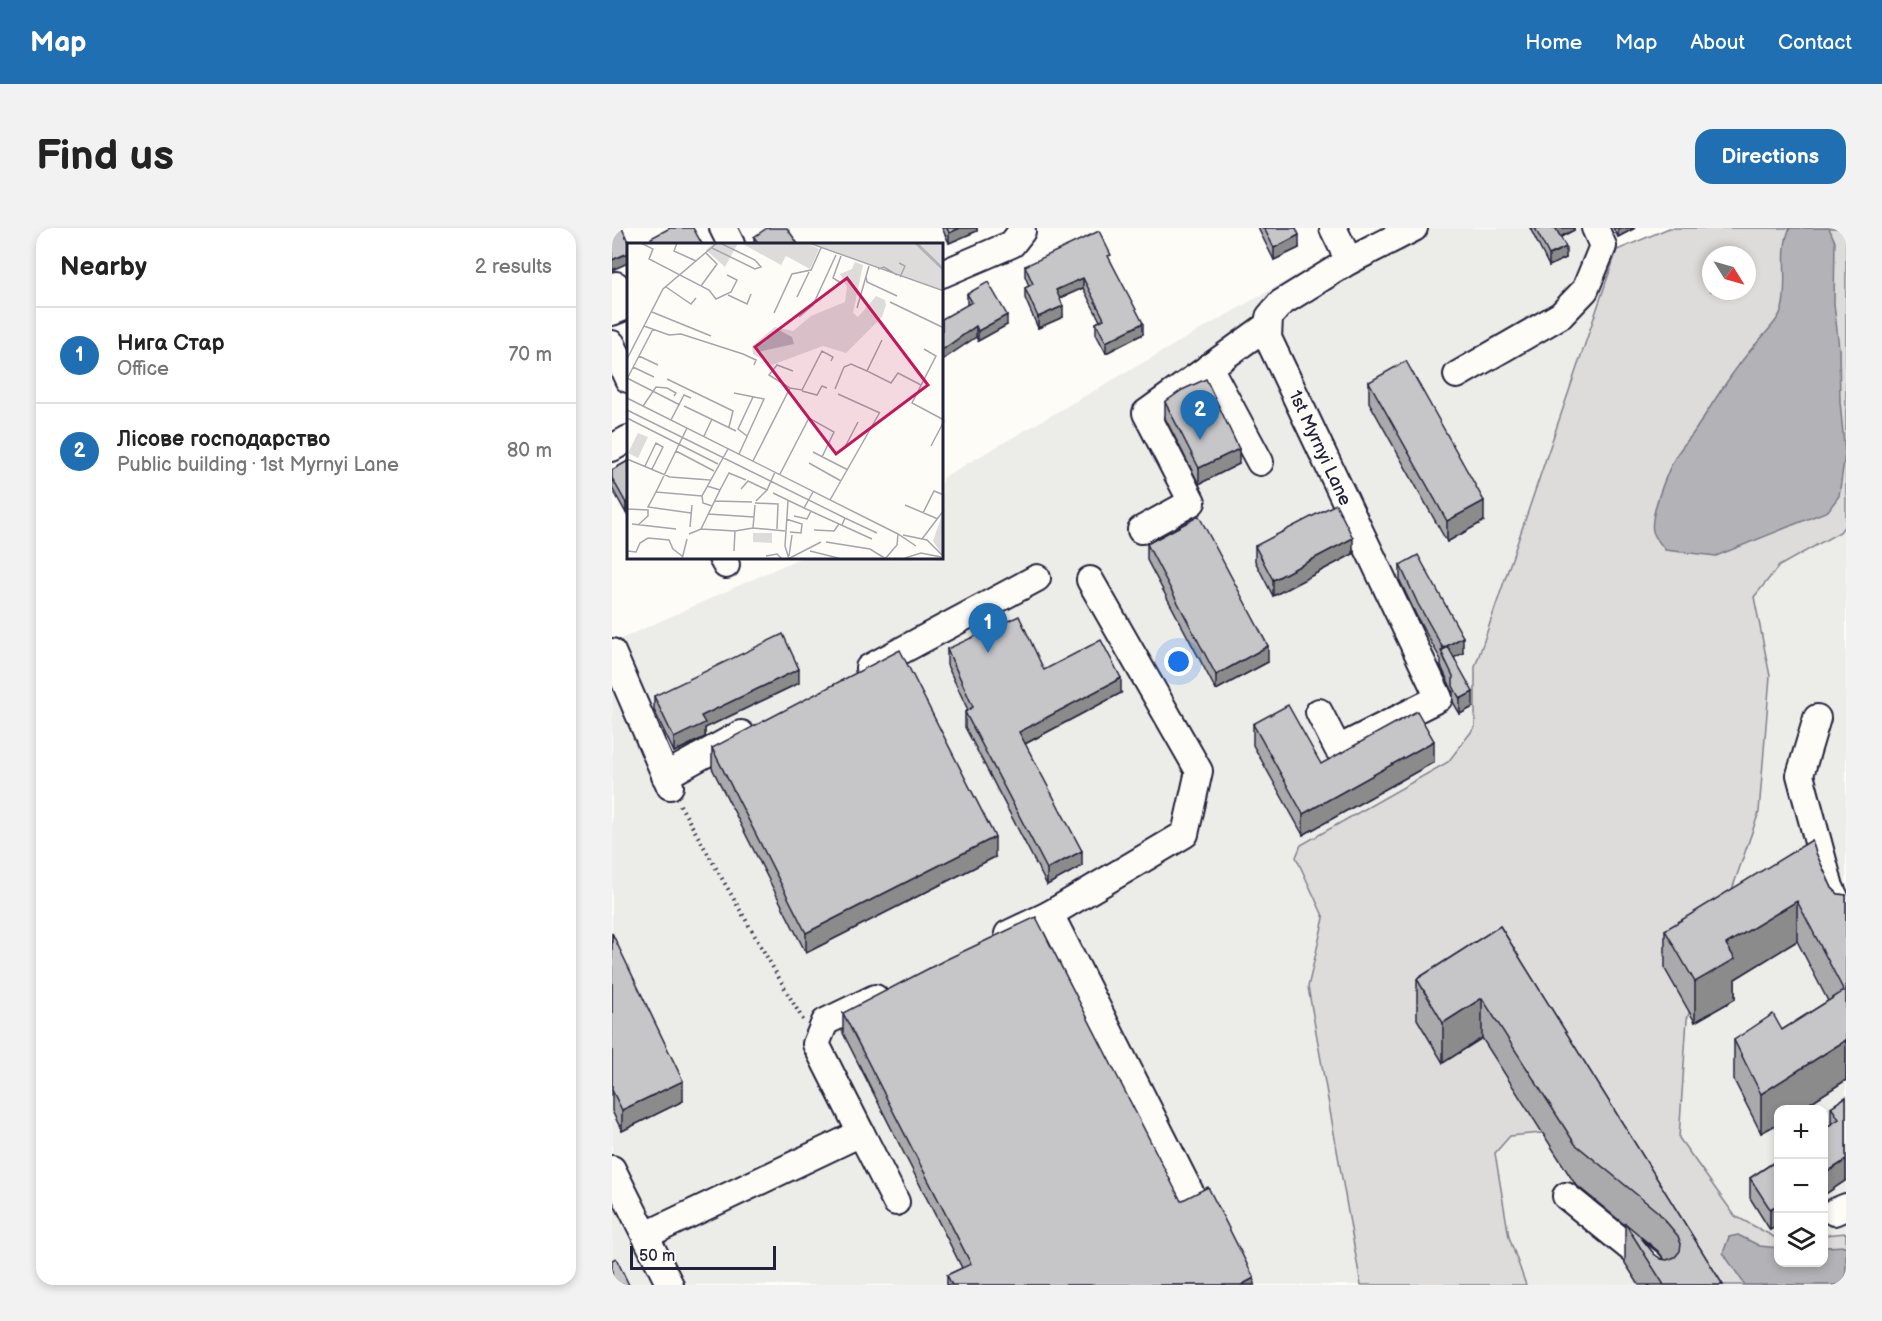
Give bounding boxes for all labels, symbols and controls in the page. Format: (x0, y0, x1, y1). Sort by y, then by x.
text: Map (30, 26, 86, 59)
text: Home (1525, 30, 1582, 55)
text: Map (1615, 30, 1657, 55)
text: About (1690, 30, 1745, 55)
text: Contact (1778, 30, 1852, 55)
button: Directions (1695, 129, 1846, 184)
text: Find us (36, 131, 174, 182)
inset map (627, 243, 944, 560)
north arrow (1702, 246, 1756, 300)
text: Nearby (60, 252, 147, 283)
text: 2 results (475, 255, 552, 279)
text: Нига Стар (117, 330, 224, 357)
text: 1 (75, 343, 84, 367)
text: 70 m (508, 343, 552, 367)
text: Office (117, 357, 169, 381)
street label: 1st Myrnyi Lane (1284, 387, 1356, 509)
pin: 2 (1180, 390, 1220, 440)
text: Лісове господарство (117, 426, 330, 453)
text: 2 (74, 439, 85, 463)
text: 80 m (507, 439, 552, 463)
text: Public building · 1st Myrnyi Lane (117, 453, 399, 477)
pin: 1 (968, 604, 1007, 653)
your location (1164, 647, 1193, 676)
map controls (1774, 1105, 1828, 1267)
button: + (1774, 1105, 1828, 1159)
button: − (1774, 1159, 1828, 1213)
button: layers (1774, 1213, 1828, 1267)
scale bar (630, 1243, 776, 1270)
text: 50 m (639, 1247, 675, 1266)

